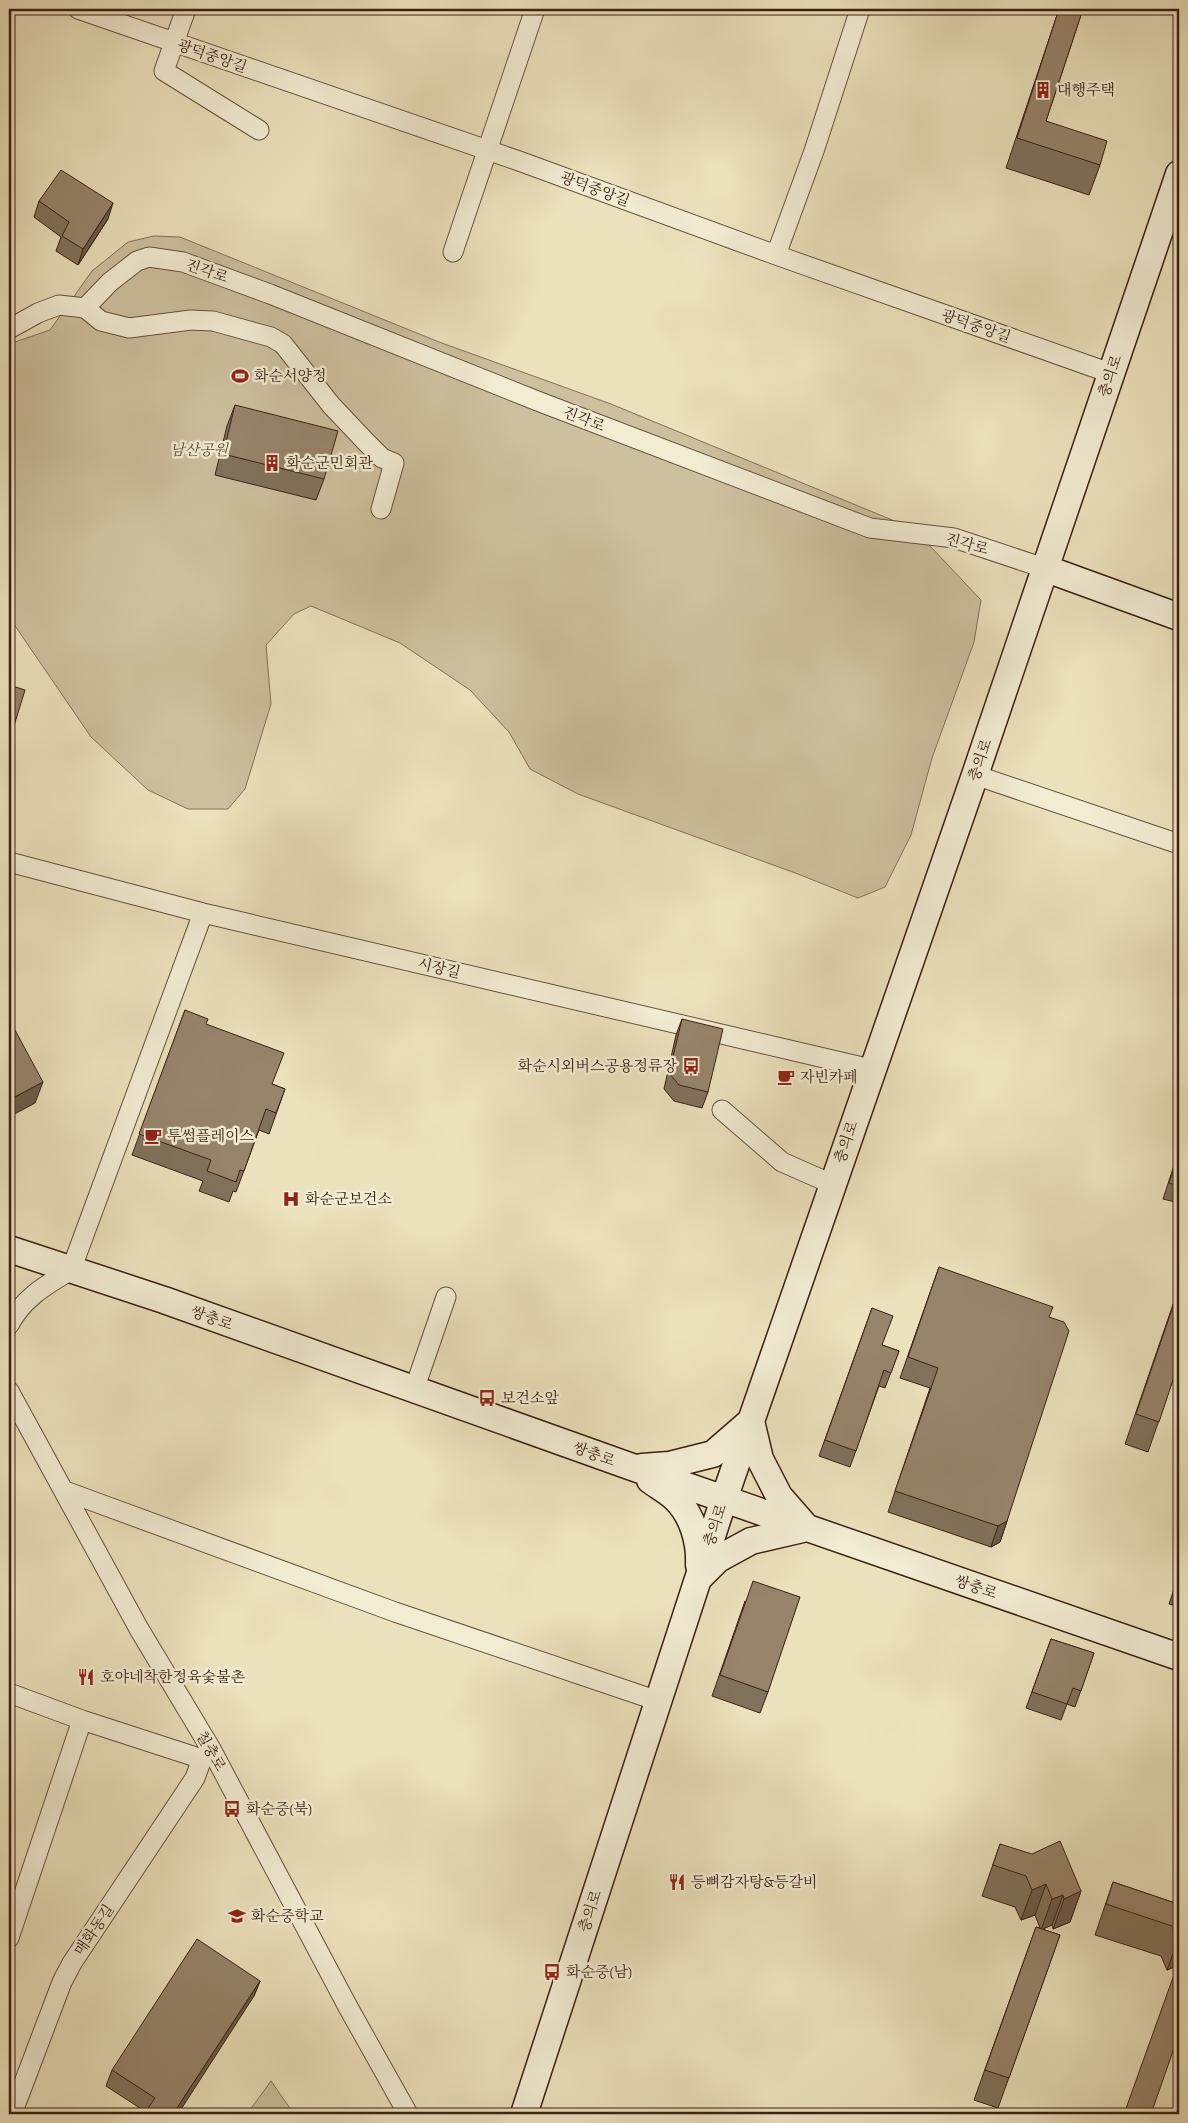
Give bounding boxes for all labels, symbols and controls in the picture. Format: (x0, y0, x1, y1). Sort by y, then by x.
street label: 광덕중앙길 (174, 35, 250, 77)
building icon: 대행주택 (1033, 80, 1053, 100)
place label: 대행주택 (1057, 80, 1115, 100)
street label: 광덕중앙길 (558, 167, 632, 211)
street label: 진각로 (183, 254, 231, 288)
street label: 광덕중앙길 (938, 305, 1014, 347)
street label: 충의로 (1093, 352, 1127, 400)
sports icon: 화순서양정 (230, 366, 250, 386)
place label: 화순서양정 (254, 366, 326, 386)
street label: 진각로 (560, 402, 608, 436)
park label: 남산공원 (170, 440, 229, 460)
building icon: 화순군민회관 (262, 453, 282, 473)
place label: 화순군민회관 (286, 453, 373, 473)
street label: 진각로 (943, 529, 991, 559)
street label: 충의로 (963, 736, 997, 784)
street label: 시장길 (416, 953, 462, 983)
place label: 화순시외버스공용정류장 (518, 1056, 677, 1076)
bus stop icon: 화순시외버스공용정류장 (681, 1056, 701, 1076)
cafe icon: 자빈카페 (776, 1067, 796, 1087)
place label: 자빈카페 (800, 1067, 858, 1087)
street label: 충의로 (829, 1118, 863, 1166)
cafe icon: 투썸플레이스 (143, 1126, 163, 1146)
place label: 투썸플레이스 (167, 1126, 254, 1146)
hospital icon: 화순군보건소 (281, 1189, 301, 1209)
place label: 화순군보건소 (305, 1189, 392, 1209)
street label: 쌍충로 (188, 1301, 236, 1335)
bus stop icon: 보건소앞 (477, 1388, 497, 1408)
place label: 보건소앞 (501, 1388, 559, 1408)
street label: 쌍충로 (570, 1437, 618, 1471)
street label: 충의로 (699, 1501, 731, 1549)
street label: 쌍충로 (952, 1570, 1000, 1604)
restaurant icon: 호야네착한정육숯불촌 (76, 1667, 96, 1687)
place label: 호야네착한정육숯불촌 (100, 1667, 245, 1687)
street label: 칠충로 (191, 1727, 231, 1775)
bus stop icon: 화순중(북) (222, 1799, 242, 1819)
place label: 화순중(북) (246, 1799, 312, 1819)
restaurant icon: 등뼈감자탕&등갈비 (667, 1872, 687, 1892)
place label: 등뼈감자탕&등갈비 (691, 1872, 817, 1892)
street label: 충의로 (574, 1887, 606, 1935)
street label: 매화동길 (70, 1900, 118, 1960)
school or university icon: 화순중학교 (227, 1906, 247, 1926)
place label: 화순중학교 (251, 1906, 324, 1926)
bus stop icon: 화순중(남) (542, 1962, 562, 1982)
place label: 화순중(남) (566, 1962, 632, 1982)

